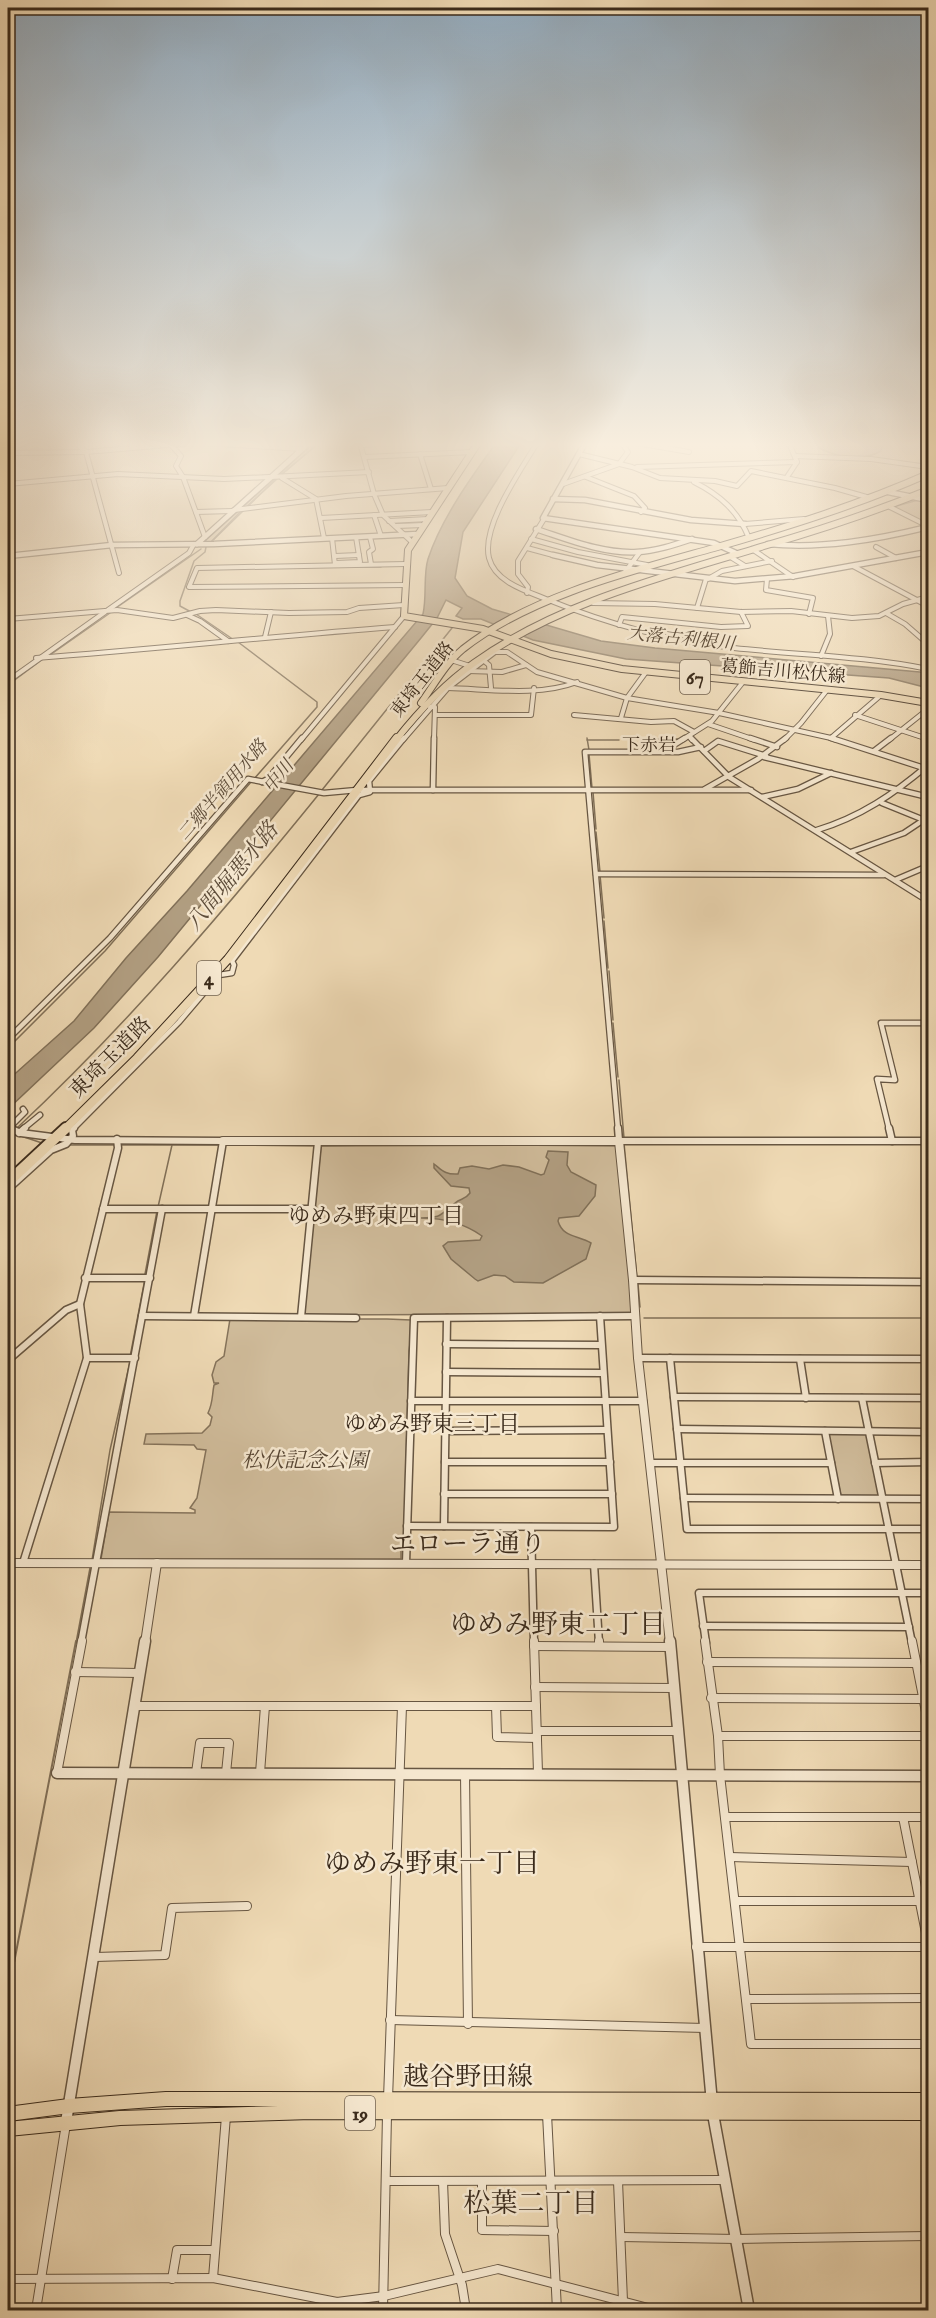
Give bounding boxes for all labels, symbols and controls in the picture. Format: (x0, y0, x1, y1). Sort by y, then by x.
water label: 大落古利根川 (626, 622, 738, 657)
street label: 東埼玉道路 (386, 637, 460, 722)
street label: 葛飾吉川松伏線 (719, 656, 847, 689)
road number: 67 (680, 660, 710, 694)
water label: 二郷半領用水路 (173, 734, 274, 846)
district label: 下赤岩 (622, 735, 676, 758)
water label: 中川 (259, 754, 301, 798)
water label: 八間堀悪水路 (180, 816, 286, 937)
road number: 4 (197, 961, 221, 995)
street label: 東埼玉道路 (64, 1011, 158, 1105)
district label: ゆめみ野東四丁目 (288, 1203, 464, 1231)
district label: ゆめみ野東三丁目 (344, 1411, 520, 1439)
park label: 松伏記念公園 (242, 1448, 371, 1475)
street label: エローラ通り (390, 1528, 546, 1561)
district label: ゆめみ野東二丁目 (450, 1609, 666, 1643)
district label: ゆめみ野東一丁目 (324, 1848, 540, 1882)
street label: 越谷野田線 (403, 2061, 533, 2094)
road number: 19 (345, 2096, 375, 2130)
district label: 松葉二丁目 (464, 2188, 599, 2222)

